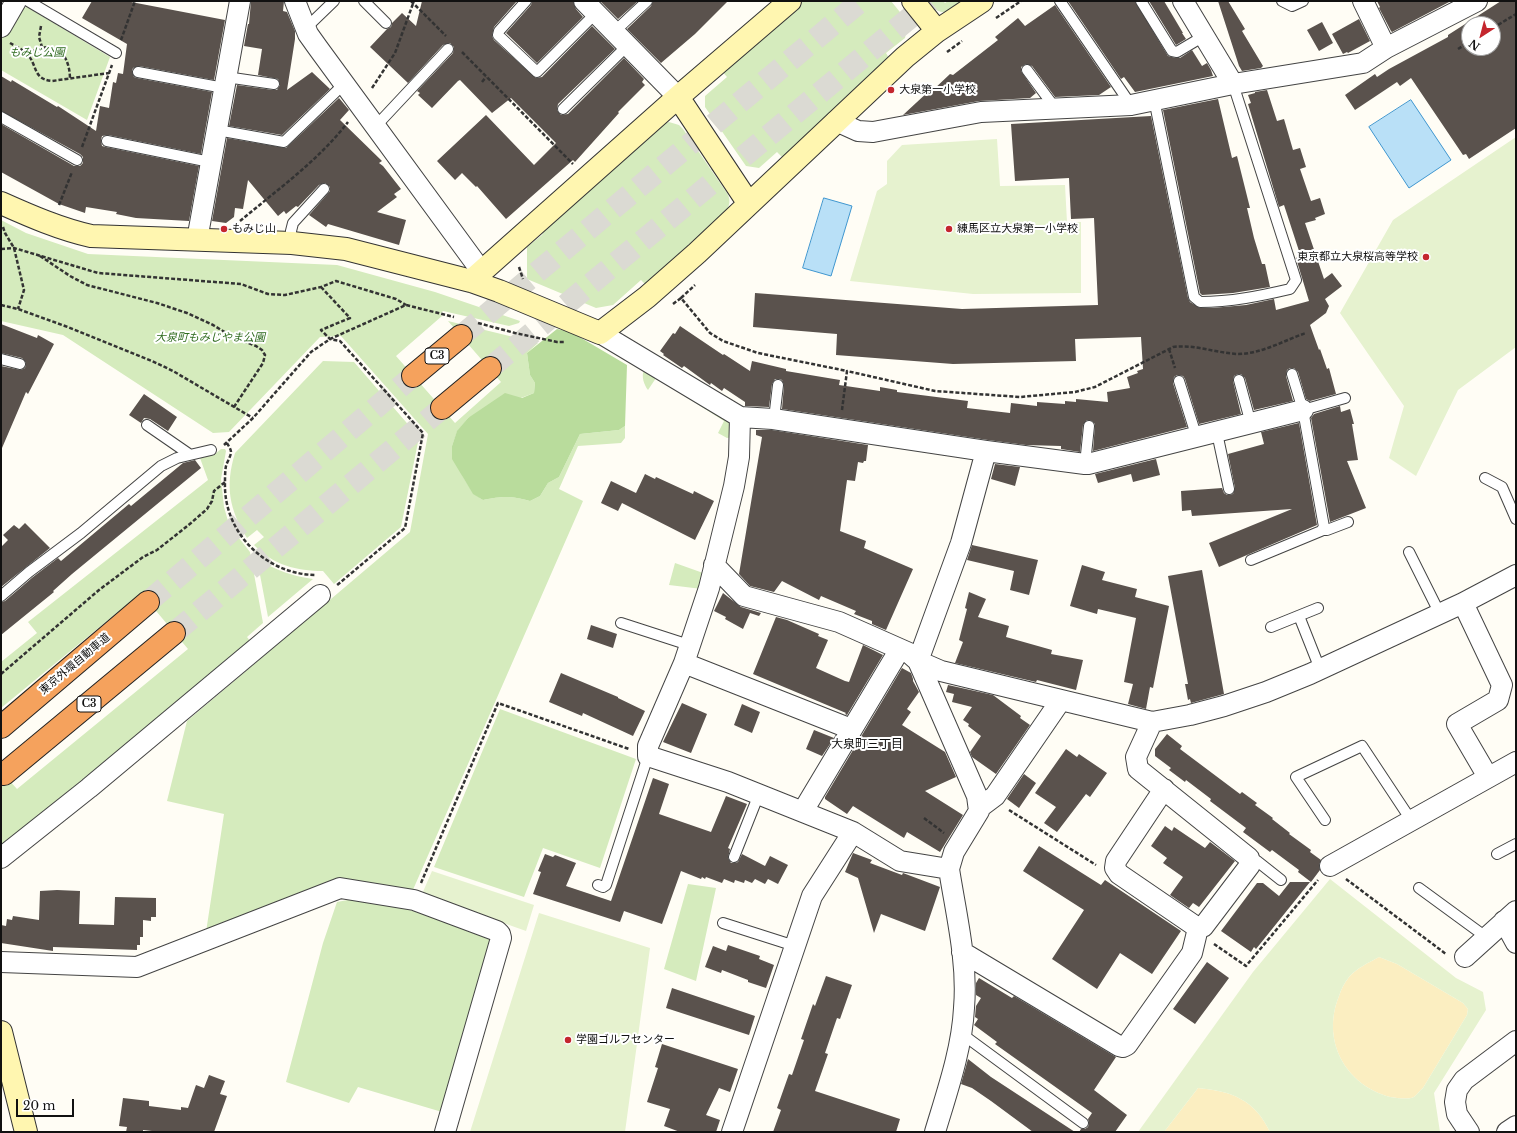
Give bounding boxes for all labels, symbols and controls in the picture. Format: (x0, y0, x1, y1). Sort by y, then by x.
north arrow (1461, 16, 1501, 56)
text: N (1466, 36, 1483, 54)
park label: もみじ公園 (10, 46, 64, 60)
place label: 大泉第一小学校 (899, 83, 976, 97)
marker: 大泉第一小学校 (886, 85, 896, 95)
place label: もみじ山 (232, 222, 276, 236)
place label: 練馬区立大泉第一小学校 (957, 222, 1078, 236)
marker: もみじ山 (219, 224, 229, 234)
marker: 練馬区立大泉第一小学校 (944, 224, 954, 234)
place label: 東京都立大泉桜高等学校 (1297, 250, 1418, 264)
marker: 東京都立大泉桜高等学校 (1421, 252, 1431, 262)
park label: 大泉町もみじやま公園 (155, 331, 265, 345)
road number: C3 (425, 348, 449, 364)
street label: 東京外環自動車道 (37, 631, 113, 697)
road number: C3 (77, 696, 101, 712)
district label: 大泉町三丁目 (831, 738, 903, 752)
place label: 学園ゴルフセンター (576, 1033, 675, 1047)
marker: 学園ゴルフセンター (563, 1035, 573, 1045)
scale bar (18, 1091, 76, 1117)
text: 20 m (23, 1098, 55, 1113)

